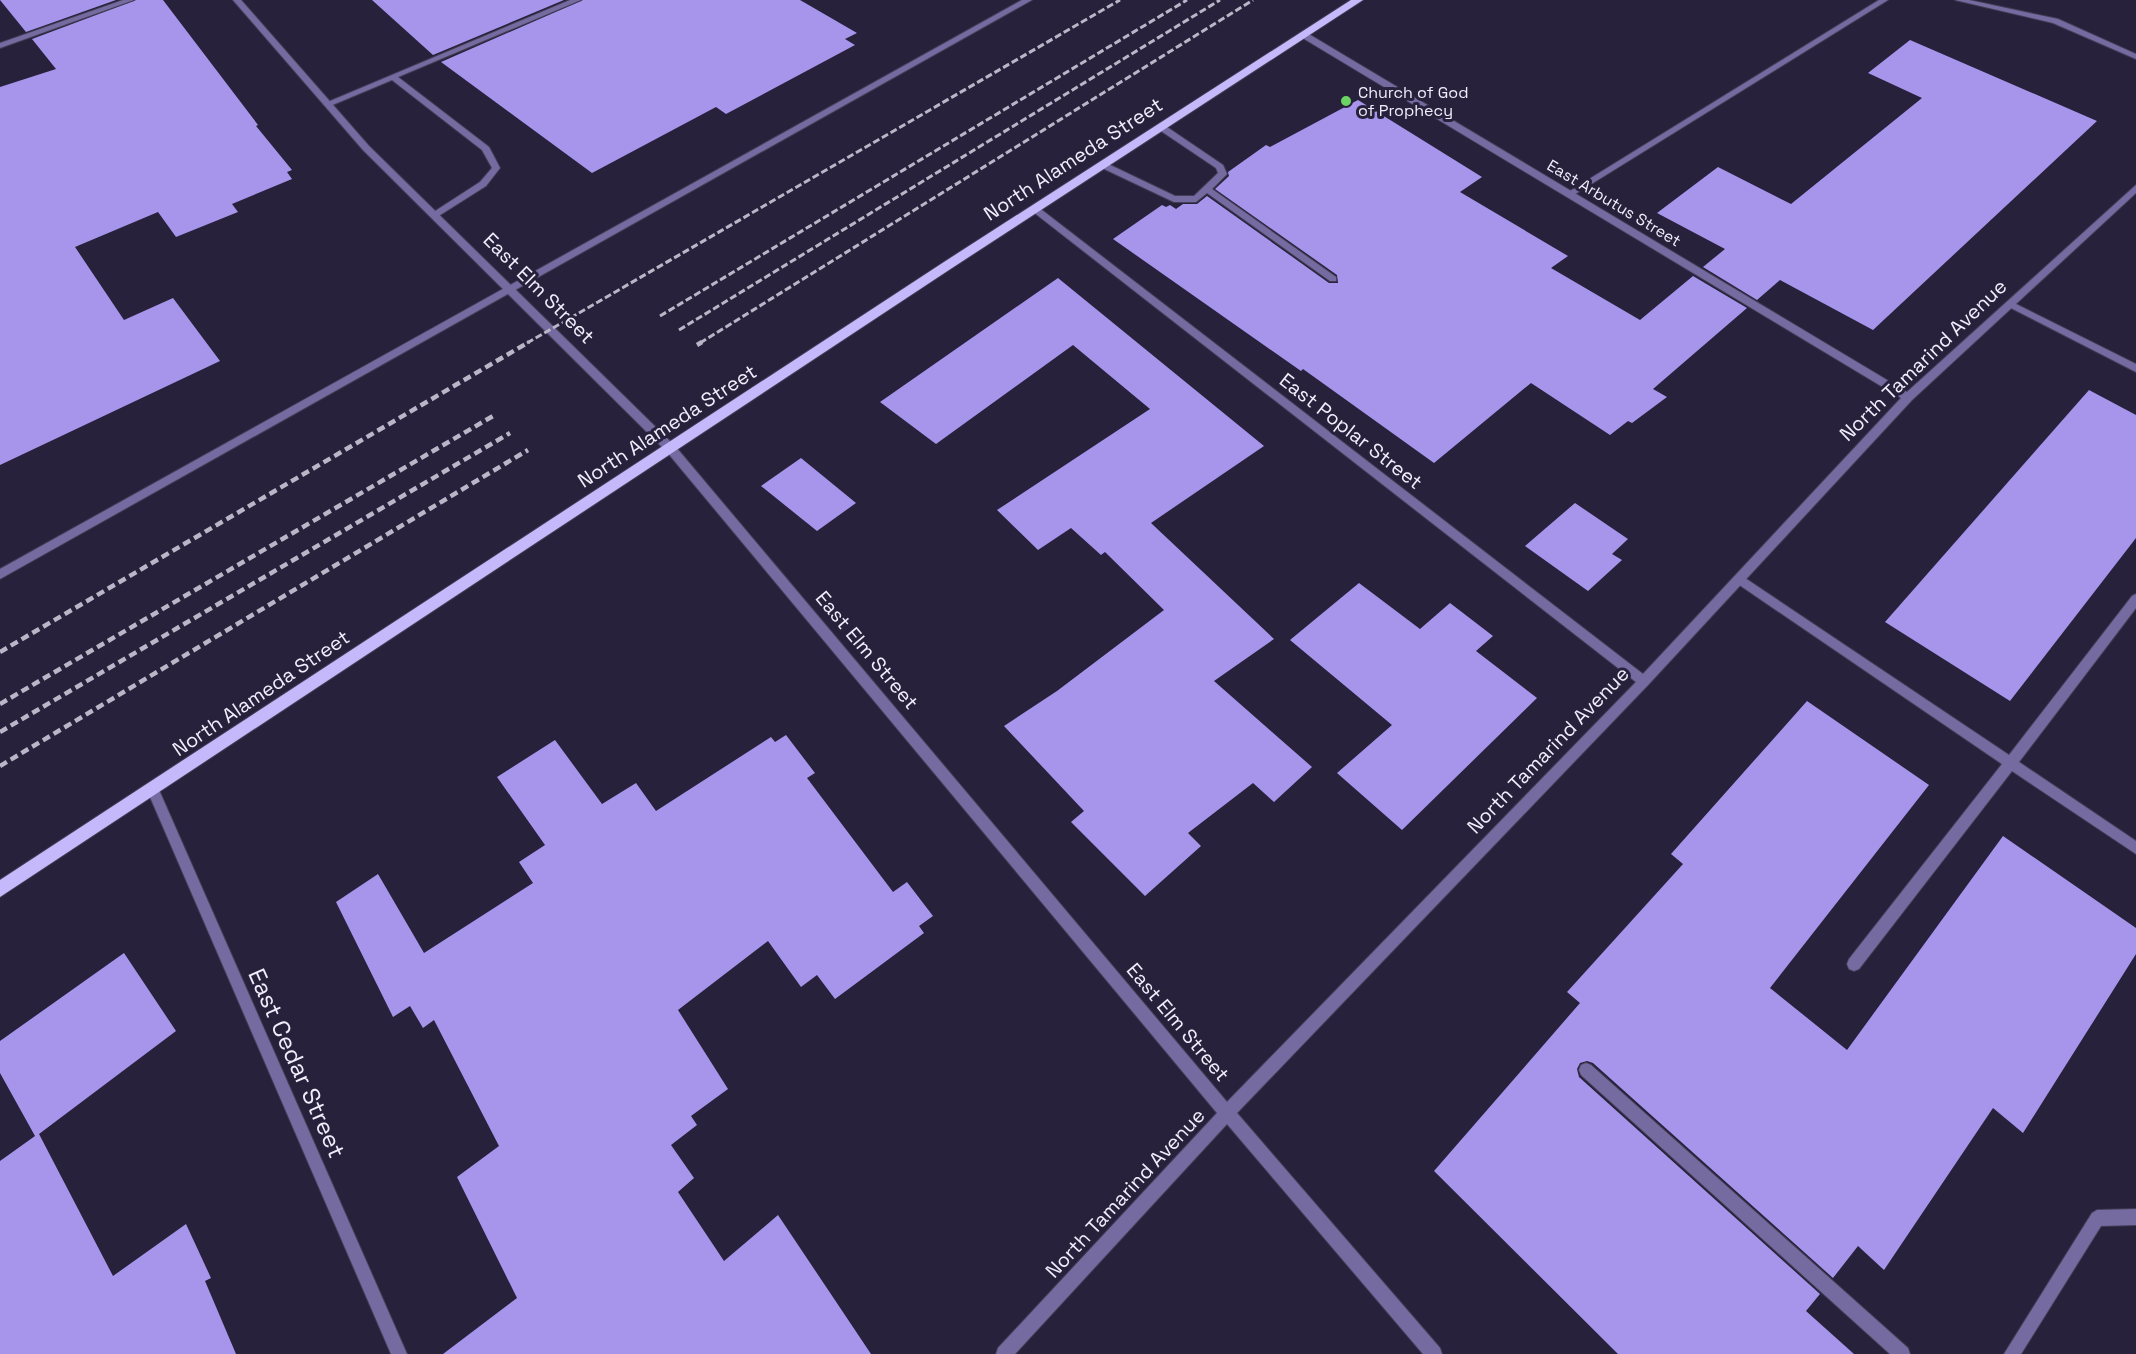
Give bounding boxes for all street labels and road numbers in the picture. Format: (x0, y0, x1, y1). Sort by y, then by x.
street label: North Alameda Street (979, 91, 1167, 227)
street label: East Arbutus Street (1543, 155, 1685, 251)
street label: East Elm Street (478, 227, 600, 349)
street label: North Tamarind Avenue (1834, 273, 2012, 447)
street label: North Alameda Street (573, 358, 761, 494)
street label: East Poplar Street (1274, 367, 1428, 495)
street label: East Elm Street (810, 585, 924, 715)
street label: North Alameda Street (167, 624, 355, 762)
street label: North Tamarind Avenue (1461, 661, 1635, 839)
street label: East Elm Street (1121, 957, 1235, 1087)
street label: East Cedar Street (241, 963, 353, 1163)
street label: North Tamarind Avenue (1040, 1103, 1210, 1283)

